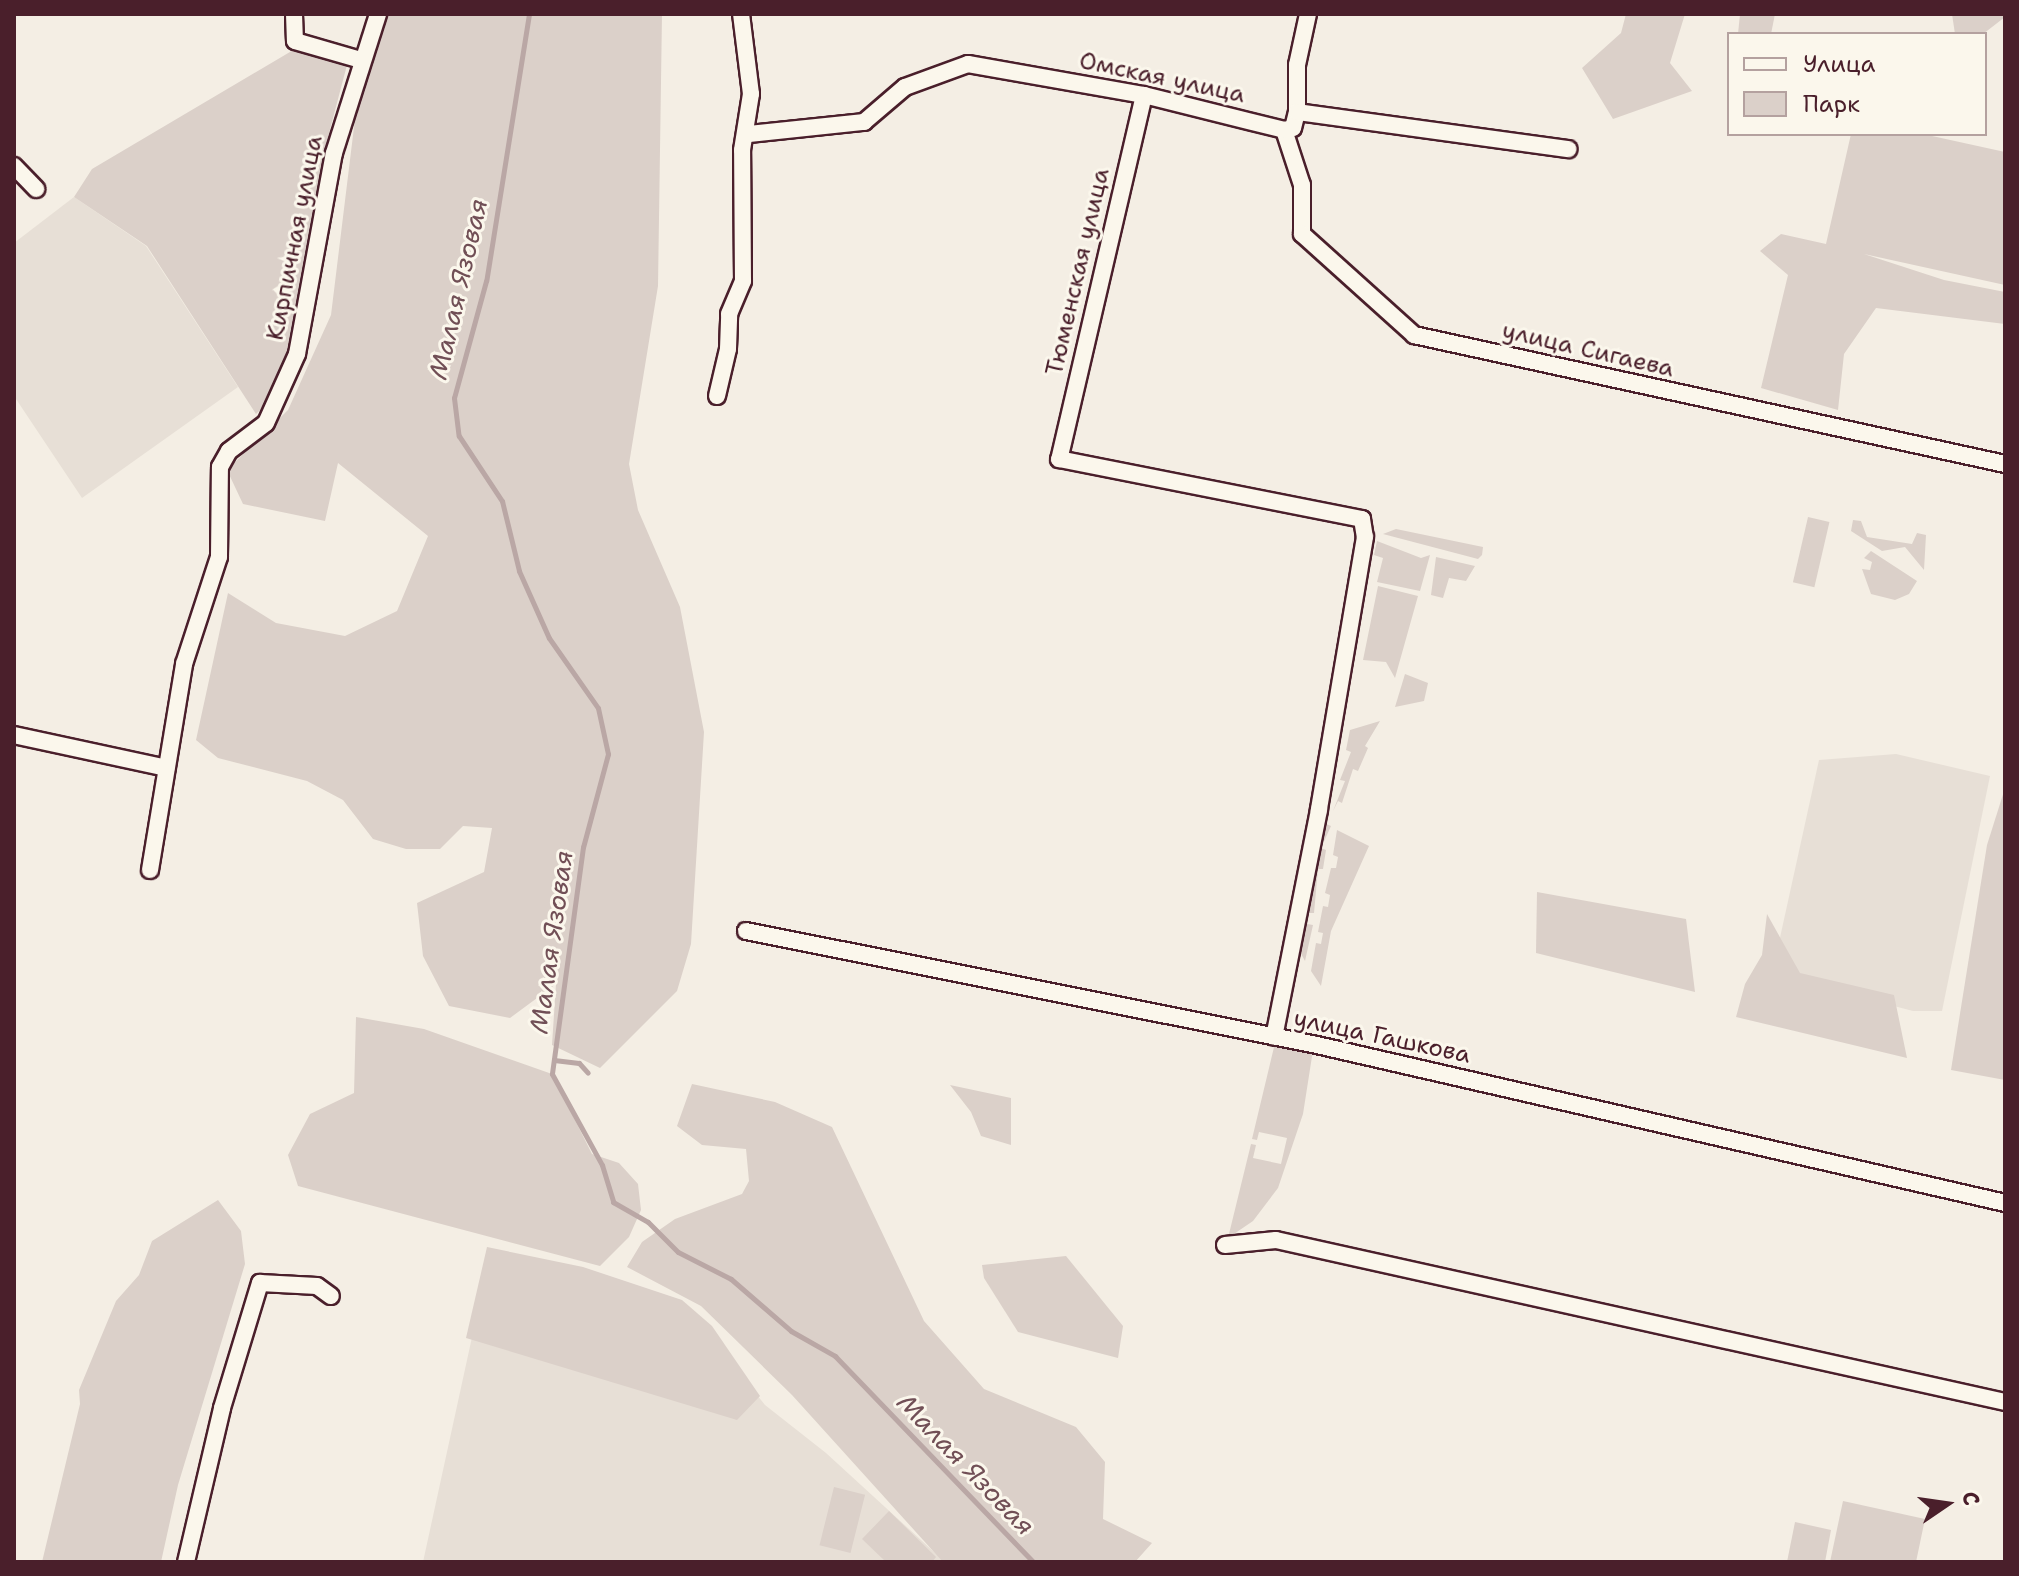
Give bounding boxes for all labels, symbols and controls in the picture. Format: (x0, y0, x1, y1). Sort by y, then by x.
legend (1727, 32, 1987, 136)
street label: Омская улица (1077, 46, 1247, 110)
text: Улица (1803, 48, 1876, 80)
text: Парк (1803, 88, 1860, 120)
street label: Кирпичная улица (261, 133, 329, 343)
street label: Тюменская улица (1040, 166, 1116, 378)
water label: Малая Язовая (422, 196, 494, 382)
street label: улица Сигаева (1499, 316, 1677, 384)
water label: Малая Язовая (523, 849, 579, 1035)
street label: улица Гашкова (1291, 1004, 1473, 1070)
water label: Малая Язовая (891, 1387, 1041, 1541)
north arrow (1907, 1464, 1987, 1544)
text: С (1955, 1489, 1987, 1508)

